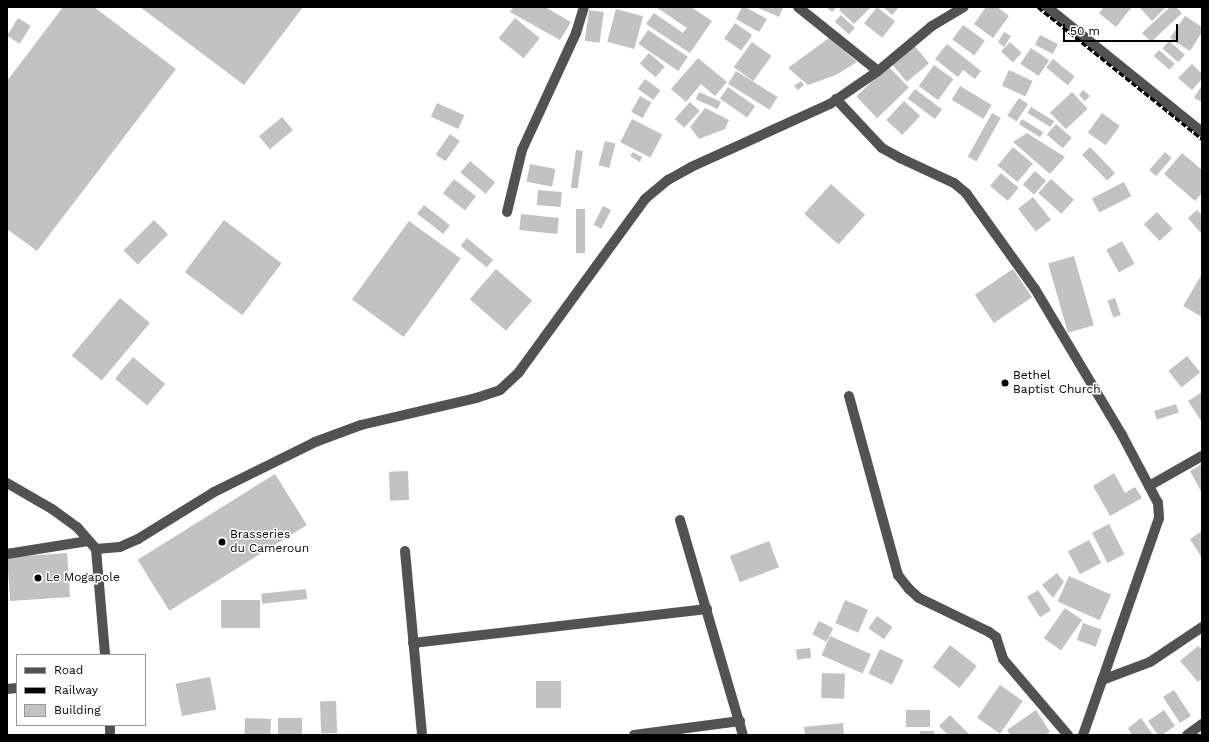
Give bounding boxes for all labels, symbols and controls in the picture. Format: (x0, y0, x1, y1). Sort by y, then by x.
scale bar (1065, 16, 1180, 42)
text: 50 m (1070, 24, 1100, 38)
place label: Bethel Baptist Church (1013, 369, 1101, 397)
marker: Bethel Baptist Church (1000, 378, 1010, 388)
place label: Brasseries du Cameroun (230, 528, 309, 556)
marker: Brasseries du Cameroun (217, 537, 227, 547)
place label: Le Mogapole (46, 571, 120, 585)
marker: Le Mogapole (33, 573, 43, 583)
legend (16, 654, 146, 726)
text: Road (54, 663, 83, 677)
text: Railway (54, 683, 98, 697)
text: Building (54, 703, 101, 717)

